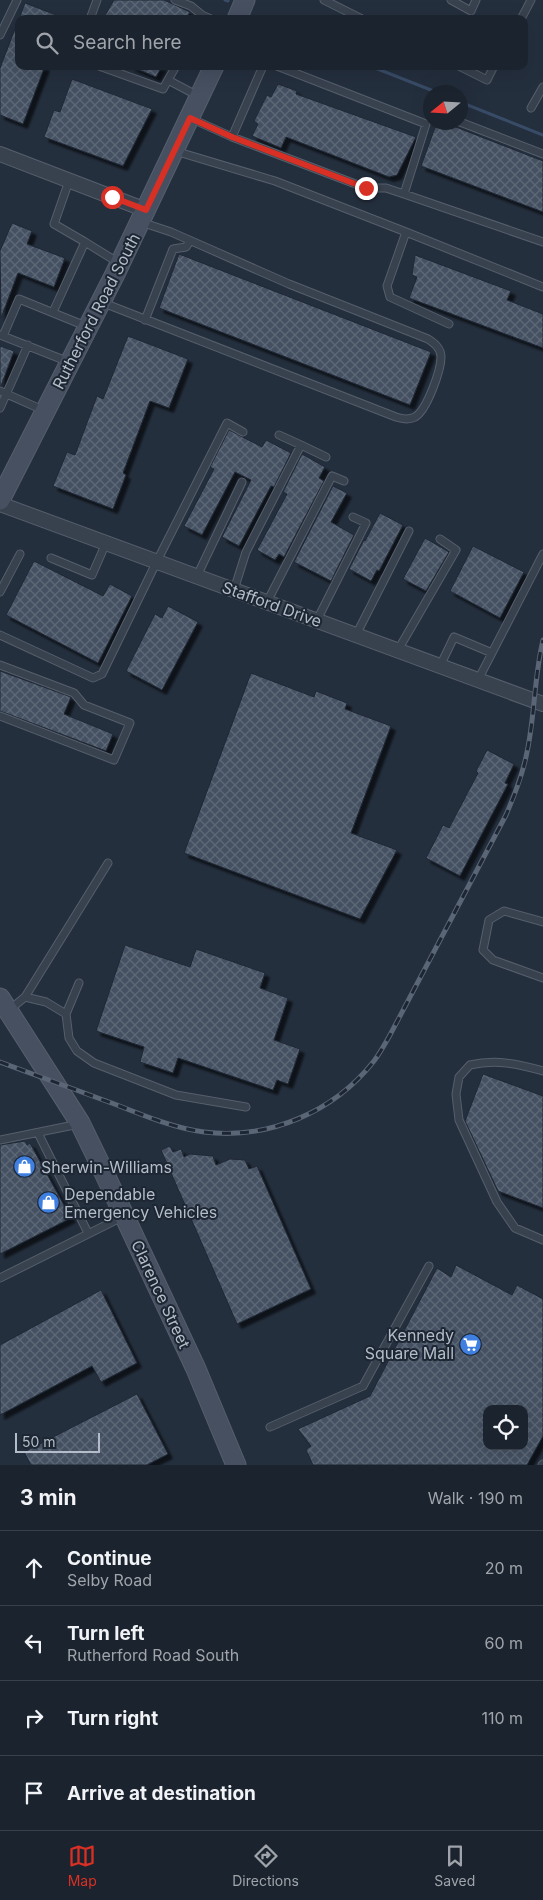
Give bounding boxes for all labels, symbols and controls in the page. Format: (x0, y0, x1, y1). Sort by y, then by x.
search box (15, 15, 528, 70)
icon: search (33, 29, 61, 57)
text: Search here (73, 31, 182, 54)
north arrow (423, 85, 468, 130)
route end (355, 177, 378, 200)
route start (101, 186, 124, 209)
street label: Rutherford Road South (48, 230, 144, 392)
street label: Stafford Drive (219, 577, 325, 631)
shop icon: Sherwin-Williams (13, 1155, 37, 1179)
place label: Sherwin-Williams (41, 1157, 172, 1177)
place label: Dependable Emergency Vehicles (64, 1184, 217, 1222)
shop icon: Dependable Emergency Vehicles (36, 1191, 60, 1215)
street label: Clarence Street (127, 1237, 195, 1351)
place label: Kennedy Square Mall (365, 1325, 454, 1363)
supermarket icon: Kennedy Square Mall (458, 1332, 482, 1356)
map controls (483, 1405, 528, 1450)
button: locate (483, 1405, 528, 1450)
scale bar (15, 1430, 100, 1453)
text: 50 m (22, 1433, 56, 1450)
text: 3 min (20, 1485, 76, 1510)
text: Walk · 190 m (428, 1488, 523, 1508)
text: Continue (67, 1547, 152, 1570)
icon: ahead (20, 1554, 48, 1582)
text: 20 m (485, 1558, 523, 1578)
text: Selby Road (67, 1570, 152, 1590)
text: Turn left (67, 1622, 145, 1645)
icon: left (20, 1629, 48, 1657)
text: 60 m (484, 1633, 523, 1653)
text: Rutherford Road South (67, 1645, 239, 1665)
icon: right (20, 1704, 48, 1732)
text: Turn right (67, 1707, 158, 1730)
text: 110 m (481, 1708, 523, 1728)
icon: arrive (20, 1779, 48, 1807)
text: Arrive at destination (67, 1782, 256, 1805)
tab: Map (68, 1842, 97, 1889)
tab: Directions (232, 1842, 299, 1889)
tab: Saved (434, 1842, 475, 1889)

